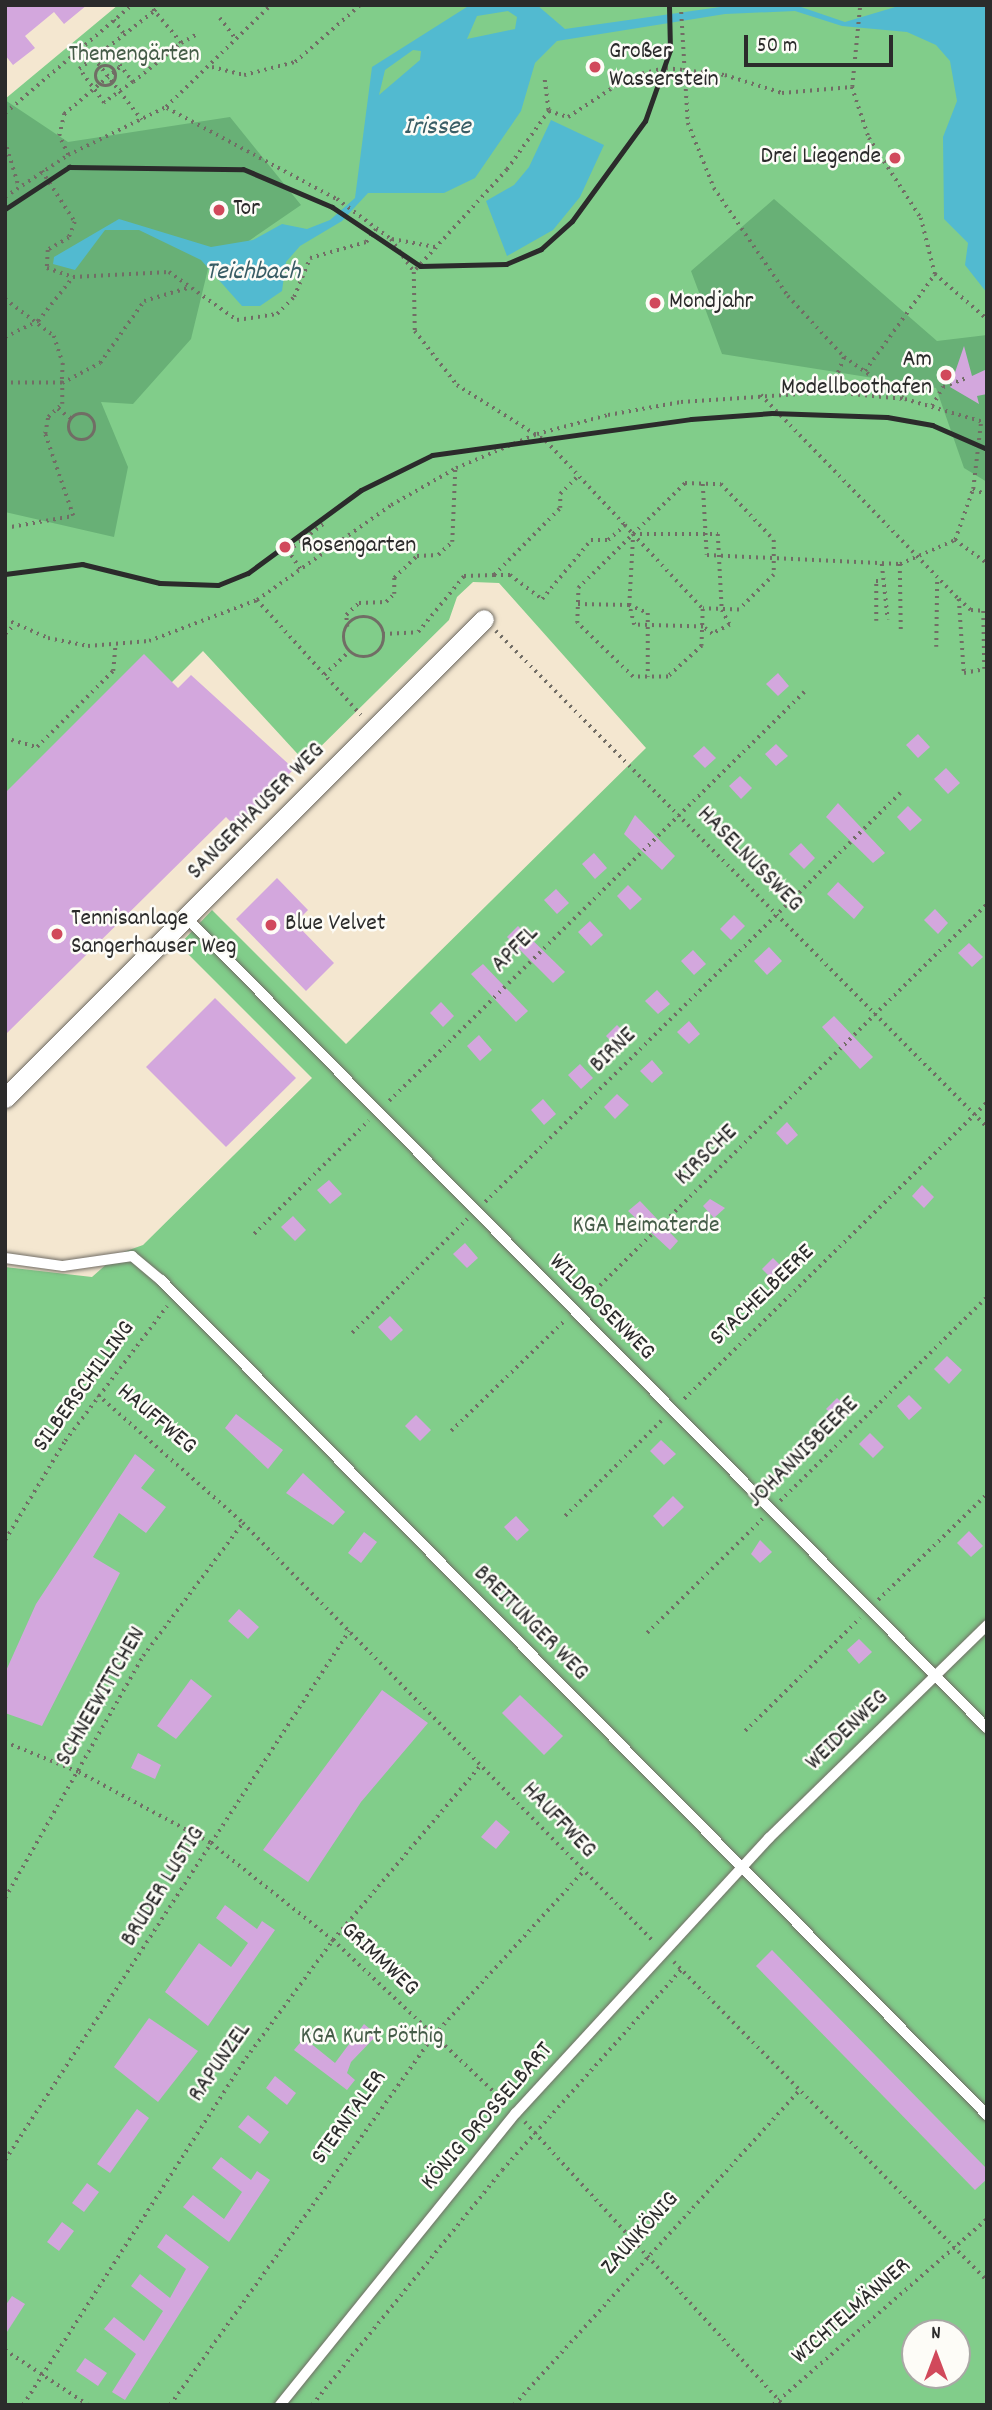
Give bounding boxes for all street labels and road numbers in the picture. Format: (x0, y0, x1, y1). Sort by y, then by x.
street label: SANGERHAUSER WEG (182, 737, 332, 887)
street label: HASELNUSSWEG (690, 801, 808, 919)
street label: APFEL (486, 920, 546, 980)
street label: BIRNE (585, 1022, 643, 1080)
street label: KIRSCHE (670, 1119, 744, 1193)
street label: STACHELBEERE (705, 1239, 821, 1353)
street label: WILDROSENWEG (542, 1249, 660, 1367)
street label: SILBERSCHILLING (28, 1316, 142, 1458)
street label: HAUFFWEG (110, 1378, 202, 1462)
street label: JOHANNISBEERE (742, 1391, 866, 1515)
street label: BREITUNGER WEG (466, 1560, 594, 1688)
street label: SCHNEEWITTCHEN (51, 1622, 153, 1772)
street label: WEIDENWEG (801, 1685, 895, 1777)
street label: HAUFFWEG (515, 1777, 601, 1865)
street label: BRUDER LUSTIG (116, 1822, 212, 1952)
street label: GRIMMWEG (334, 1917, 424, 2003)
street label: RAPUNZEL (183, 2018, 259, 2108)
street label: KÖNIG DROSSELBART (416, 2037, 560, 2197)
street label: STERNTALER (306, 2065, 394, 2171)
street label: ZAUNKÖNIG (596, 2186, 686, 2282)
street label: WICHTELMÄNNER (787, 2252, 917, 2372)

